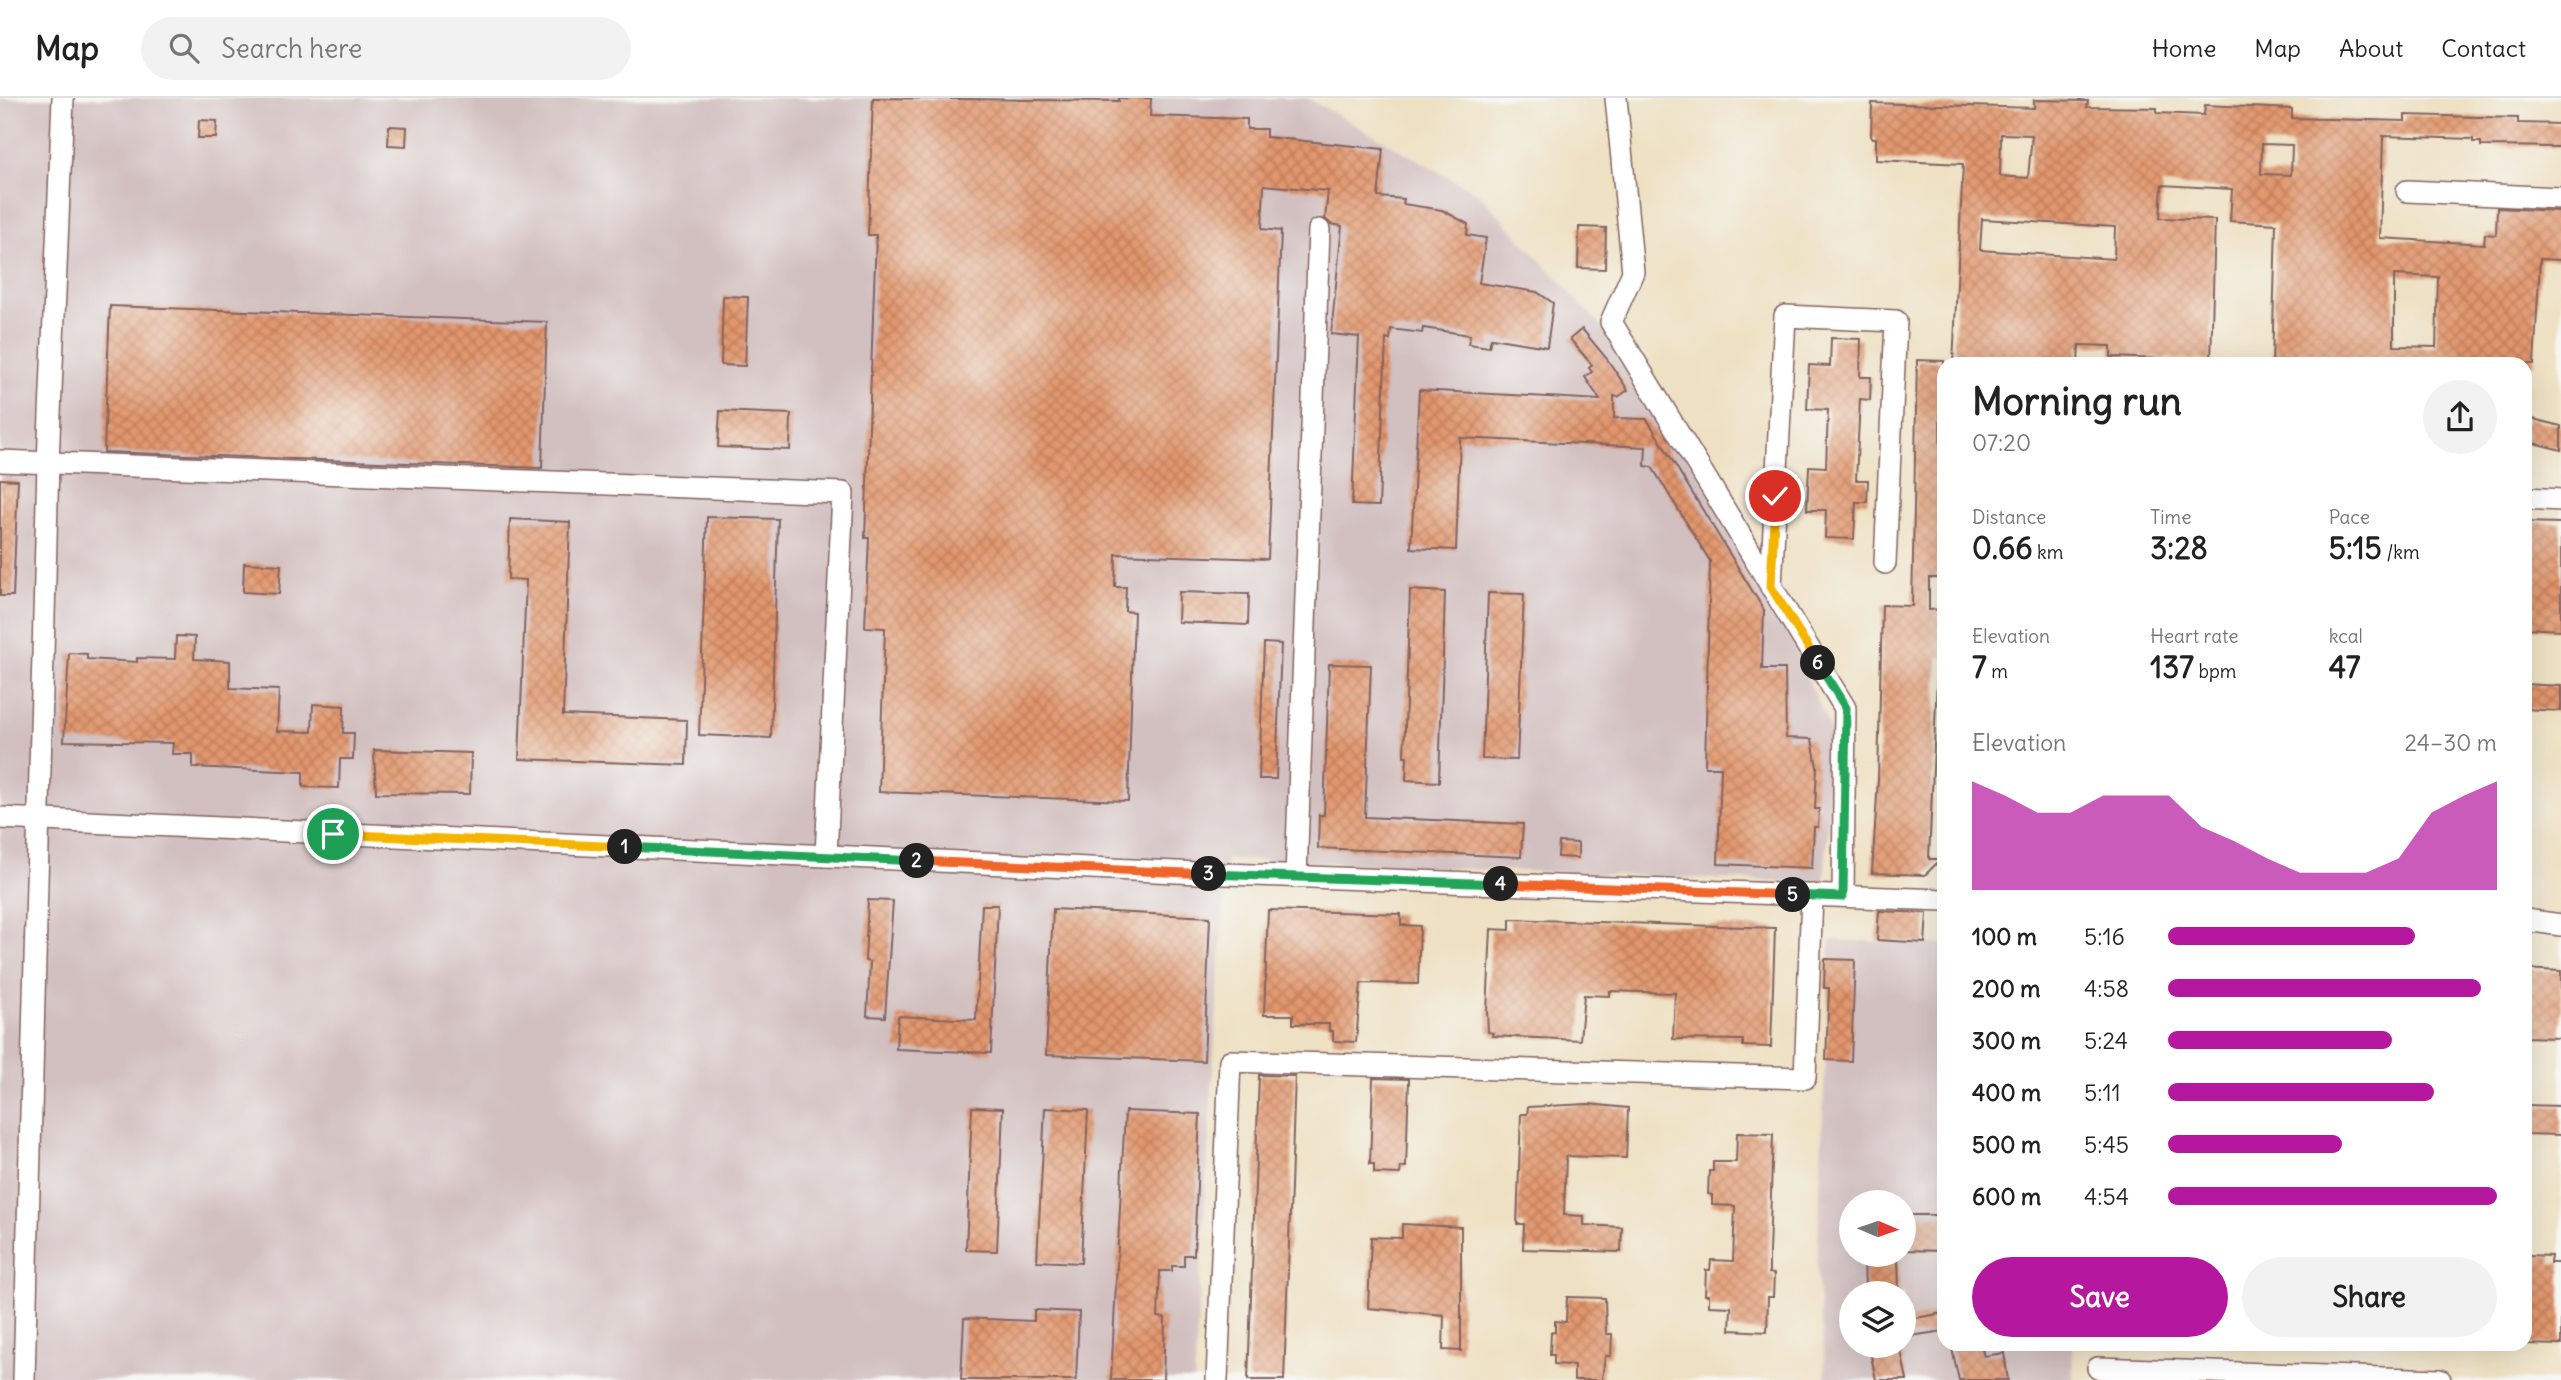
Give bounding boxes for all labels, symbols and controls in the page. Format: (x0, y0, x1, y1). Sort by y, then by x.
search box (141, 17, 631, 80)
text: Map (35, 27, 99, 69)
icon: search (165, 29, 203, 67)
text: Search here (221, 32, 362, 65)
text: Home (2152, 33, 2216, 63)
text: Map (2254, 33, 2301, 63)
text: About (2339, 33, 2403, 63)
text: Contact (2441, 33, 2526, 63)
text: Morning run (1972, 378, 2182, 425)
button: share (2423, 380, 2497, 454)
text: 07:20 (1972, 428, 2031, 457)
pin (1745, 466, 1805, 526)
icon: check (1756, 477, 1794, 515)
text: Distance (1972, 505, 2046, 529)
text: Time (2150, 505, 2191, 529)
text: Pace (2329, 505, 2370, 529)
text: 0.66 (1972, 529, 2033, 567)
text: 3:28 (2150, 529, 2208, 567)
text: 5:15 (2329, 529, 2382, 567)
text: km (2033, 540, 2063, 564)
text: /km (2382, 540, 2420, 564)
text: Elevation (1972, 624, 2050, 648)
text: Heart rate (2150, 624, 2238, 648)
text: kcal (2329, 624, 2363, 648)
pin: 6 (1800, 646, 1836, 680)
text: 7 (1972, 648, 1987, 686)
text: 137 (2150, 648, 2194, 686)
text: 47 (2329, 648, 2360, 686)
text: 6 (1812, 650, 1823, 674)
text: m (1987, 659, 2008, 683)
text: bpm (2194, 659, 2237, 683)
text: Elevation (1972, 728, 2066, 757)
text: 24–30 m (2405, 728, 2497, 757)
pin (303, 804, 363, 864)
icon: arrive (314, 815, 352, 853)
pin: 1 (608, 830, 642, 864)
text: 1 (621, 834, 628, 858)
pin: 2 (900, 844, 934, 878)
text: 2 (911, 848, 922, 872)
pin: 3 (1192, 856, 1226, 892)
text: 3 (1203, 861, 1214, 885)
pin: 4 (1484, 866, 1518, 902)
text: 4 (1495, 871, 1506, 895)
pin: 5 (1776, 878, 1811, 912)
text: 5 (1787, 882, 1798, 906)
text: 100 m (1972, 922, 2037, 951)
text: 5:16 (2084, 922, 2125, 951)
text: 200 m (1972, 974, 2041, 1003)
text: 4:58 (2084, 974, 2129, 1003)
text: 300 m (1972, 1026, 2041, 1055)
text: 5:24 (2084, 1026, 2128, 1055)
text: 400 m (1972, 1078, 2041, 1107)
text: 5:11 (2084, 1078, 2121, 1107)
text: 500 m (1972, 1130, 2041, 1159)
text: 5:45 (2084, 1130, 2129, 1159)
text: 600 m (1972, 1182, 2041, 1211)
text: 4:54 (2084, 1182, 2129, 1211)
north arrow (1839, 1190, 1916, 1267)
map controls (1839, 1190, 1916, 1358)
button: Save (1972, 1257, 2228, 1337)
button: Share (2242, 1257, 2497, 1337)
button: layers (1839, 1281, 1916, 1358)

